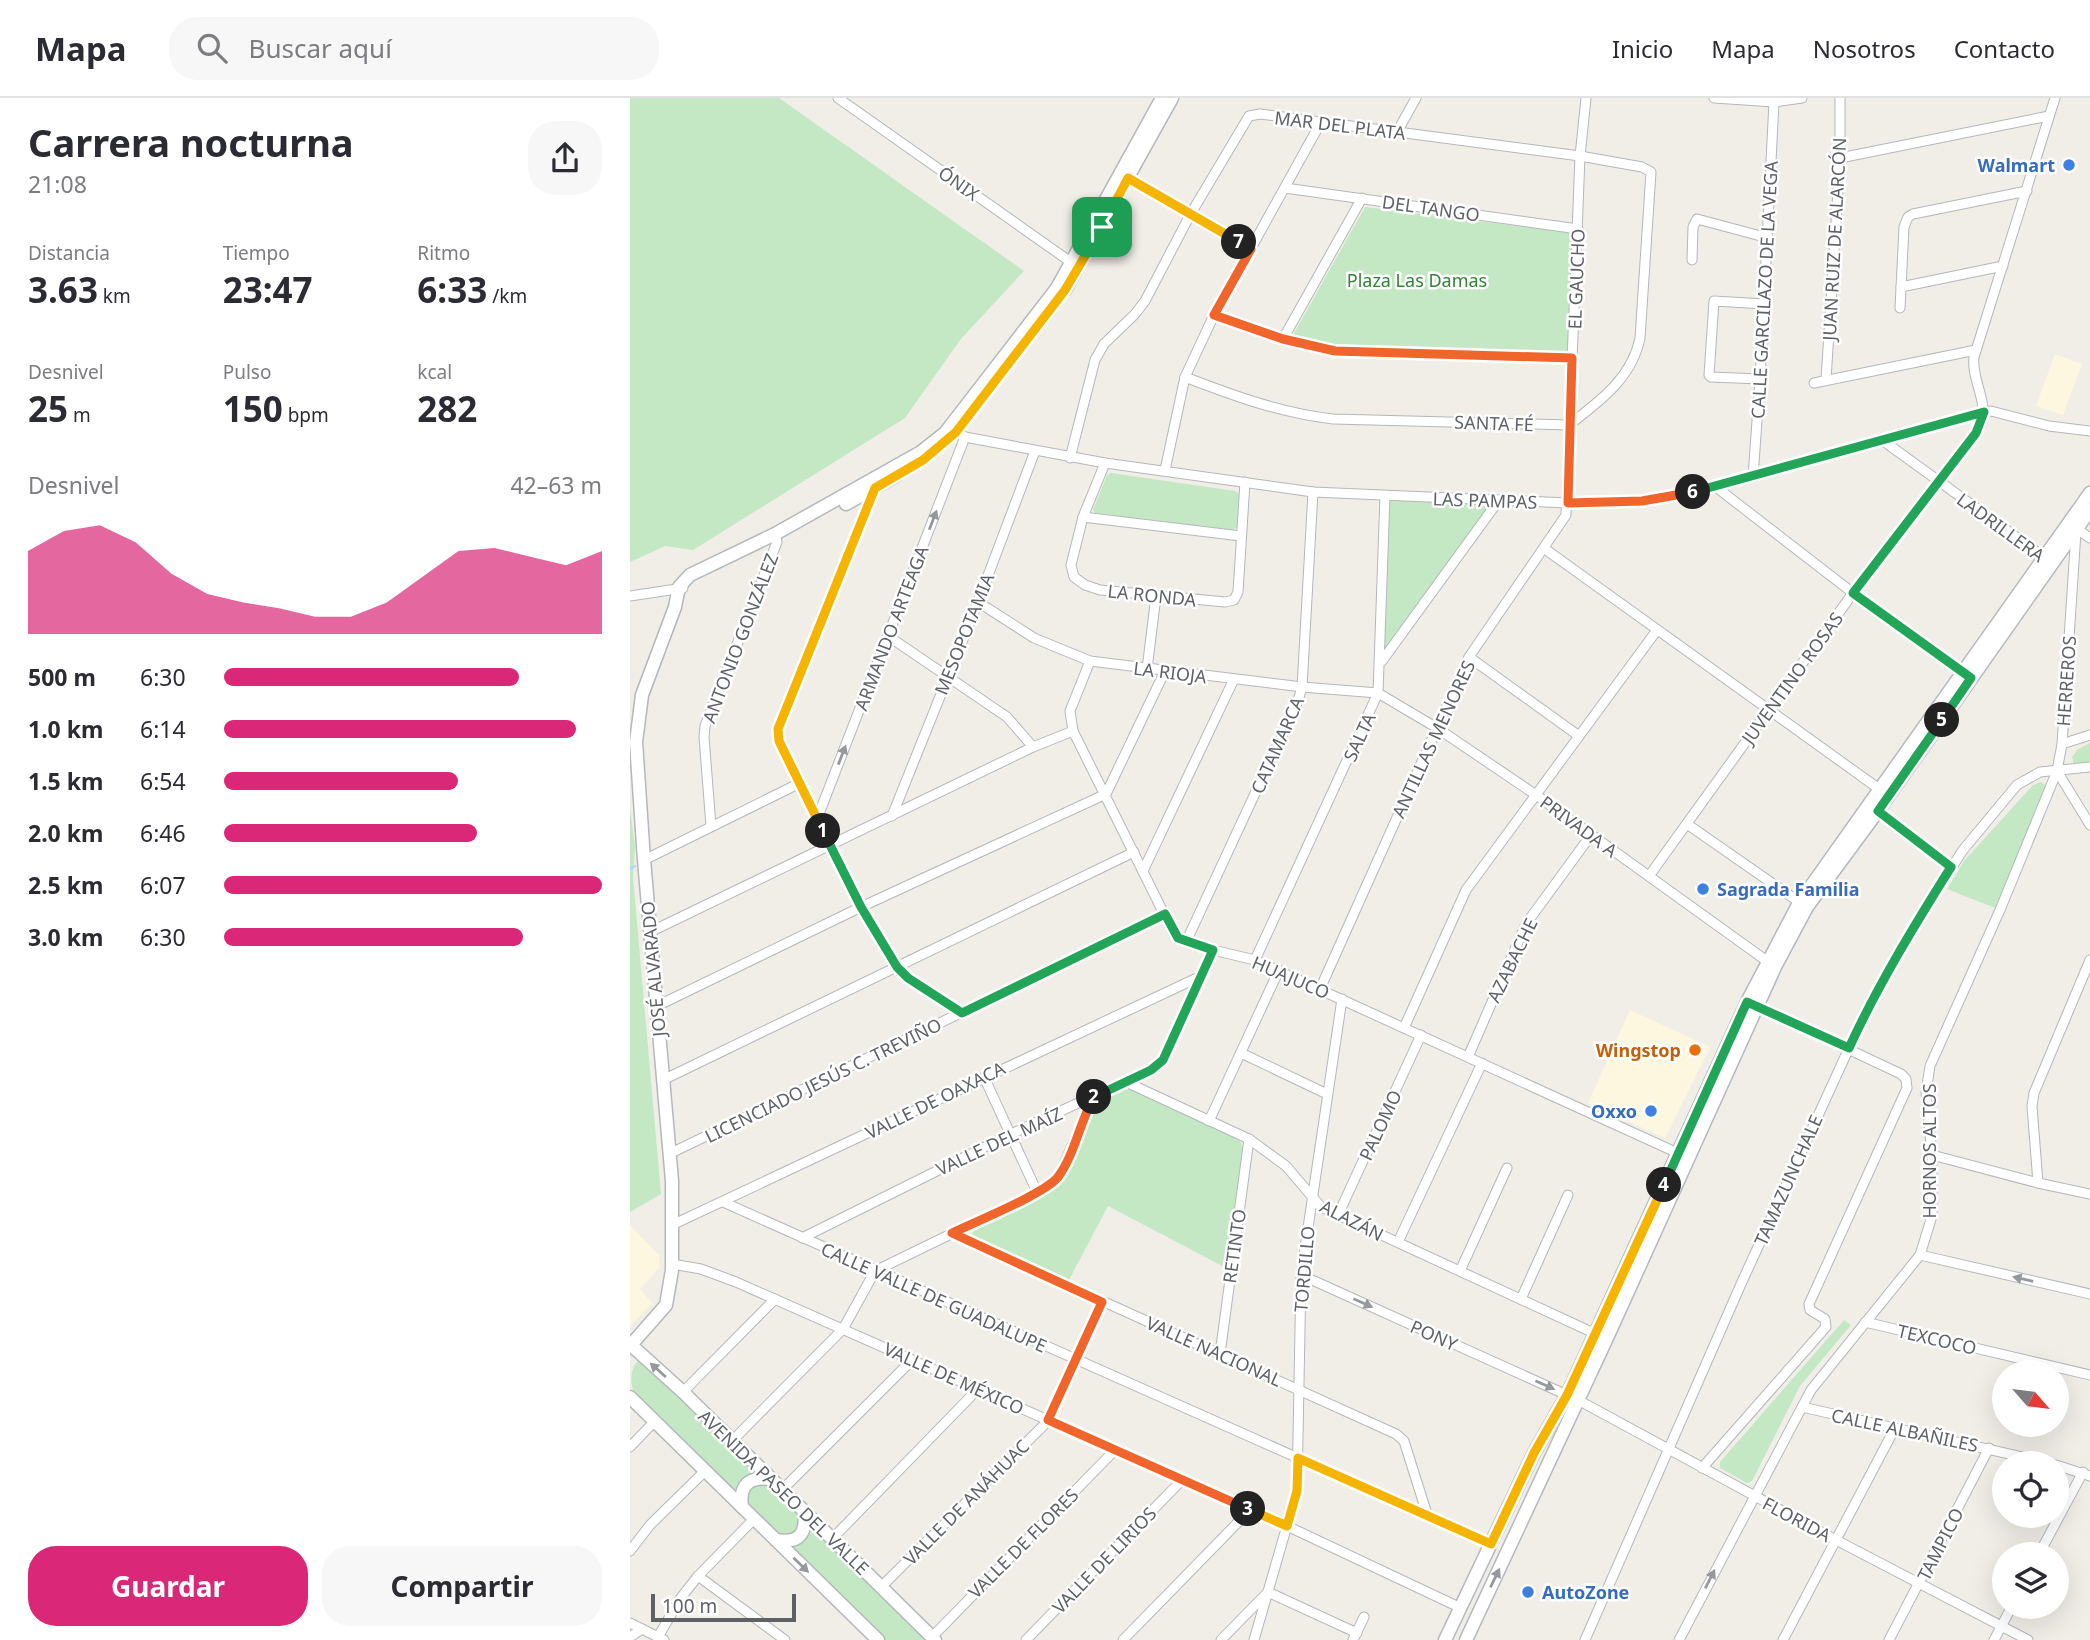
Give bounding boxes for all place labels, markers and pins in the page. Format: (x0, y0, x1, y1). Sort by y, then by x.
place label: Walmart (1978, 153, 2055, 177)
marker: Walmart (2061, 157, 2077, 173)
pin (1072, 197, 1132, 257)
pin: 7 (1222, 225, 1256, 260)
pin: 6 (1676, 474, 1710, 510)
pin: 5 (1924, 702, 1960, 738)
pin: 1 (806, 814, 840, 848)
place label: Sagrada Familia (1717, 877, 1860, 901)
marker: Sagrada Familia (1695, 881, 1711, 897)
place label: Wingstop (1596, 1038, 1681, 1062)
marker: Wingstop (1687, 1042, 1703, 1058)
pin: 2 (1077, 1080, 1112, 1114)
place label: Oxxo (1591, 1099, 1637, 1123)
marker: Oxxo (1643, 1103, 1659, 1119)
pin: 4 (1646, 1168, 1682, 1202)
pin: 3 (1230, 1492, 1266, 1526)
place label: AutoZone (1542, 1580, 1629, 1604)
marker: AutoZone (1520, 1584, 1536, 1600)

